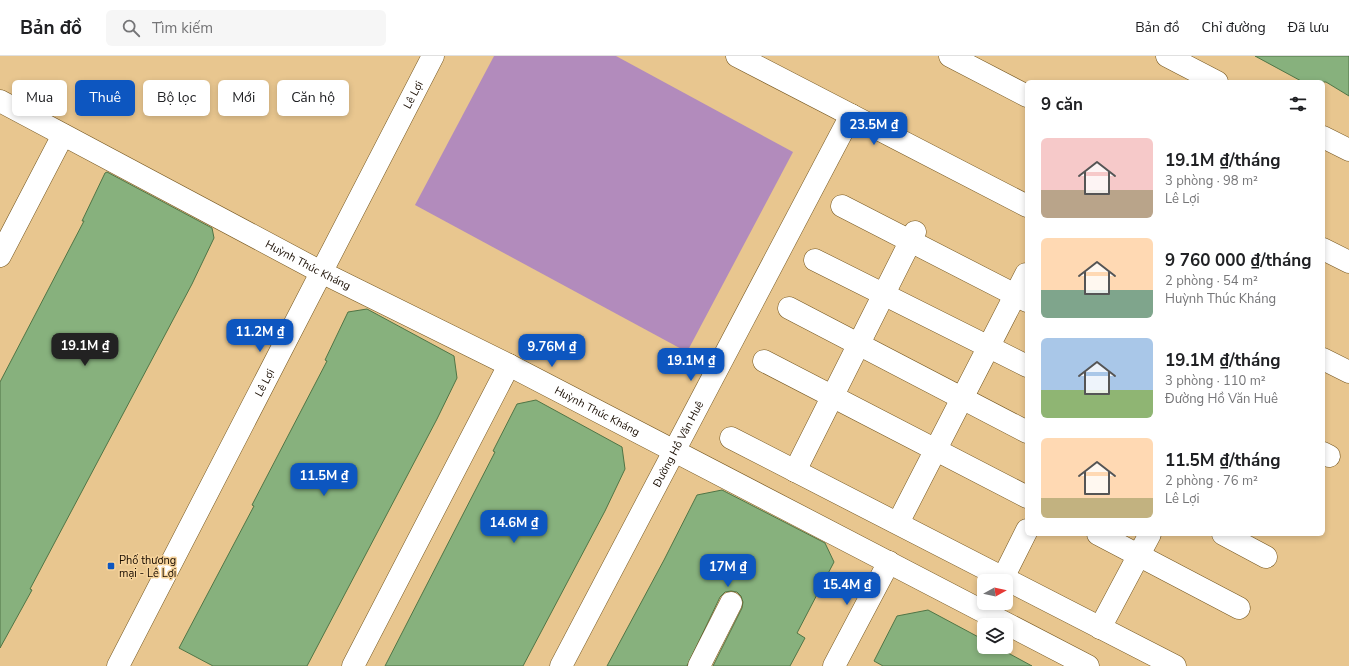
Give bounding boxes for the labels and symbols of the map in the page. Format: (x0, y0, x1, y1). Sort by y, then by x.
street label: Lê Lợi (400, 78, 427, 111)
pin: 23.5M ₫ (837, 112, 911, 146)
street label: Huỳnh Thúc Kháng (263, 237, 353, 294)
pin: 11.2M ₫ (223, 319, 297, 353)
pin: 19.1M ₫ (48, 333, 122, 367)
pin: 9.76M ₫ (515, 334, 589, 368)
pin: 19.1M ₫ (654, 348, 728, 382)
street label: Lê Lợi (251, 366, 278, 399)
street label: Huỳnh Thúc Kháng (552, 383, 642, 440)
street label: Đường Hồ Văn Huê (649, 398, 707, 491)
pin: 11.5M ₫ (287, 463, 361, 497)
pin: 14.6M ₫ (477, 510, 551, 544)
place label: Phố thương mại - Lê Lợi (119, 553, 176, 581)
pin: 17M ₫ (700, 554, 756, 588)
marker: Phố thương mại - Lê Lợi (106, 561, 116, 571)
pin: 15.4M ₫ (810, 572, 884, 606)
north arrow (977, 574, 1013, 610)

